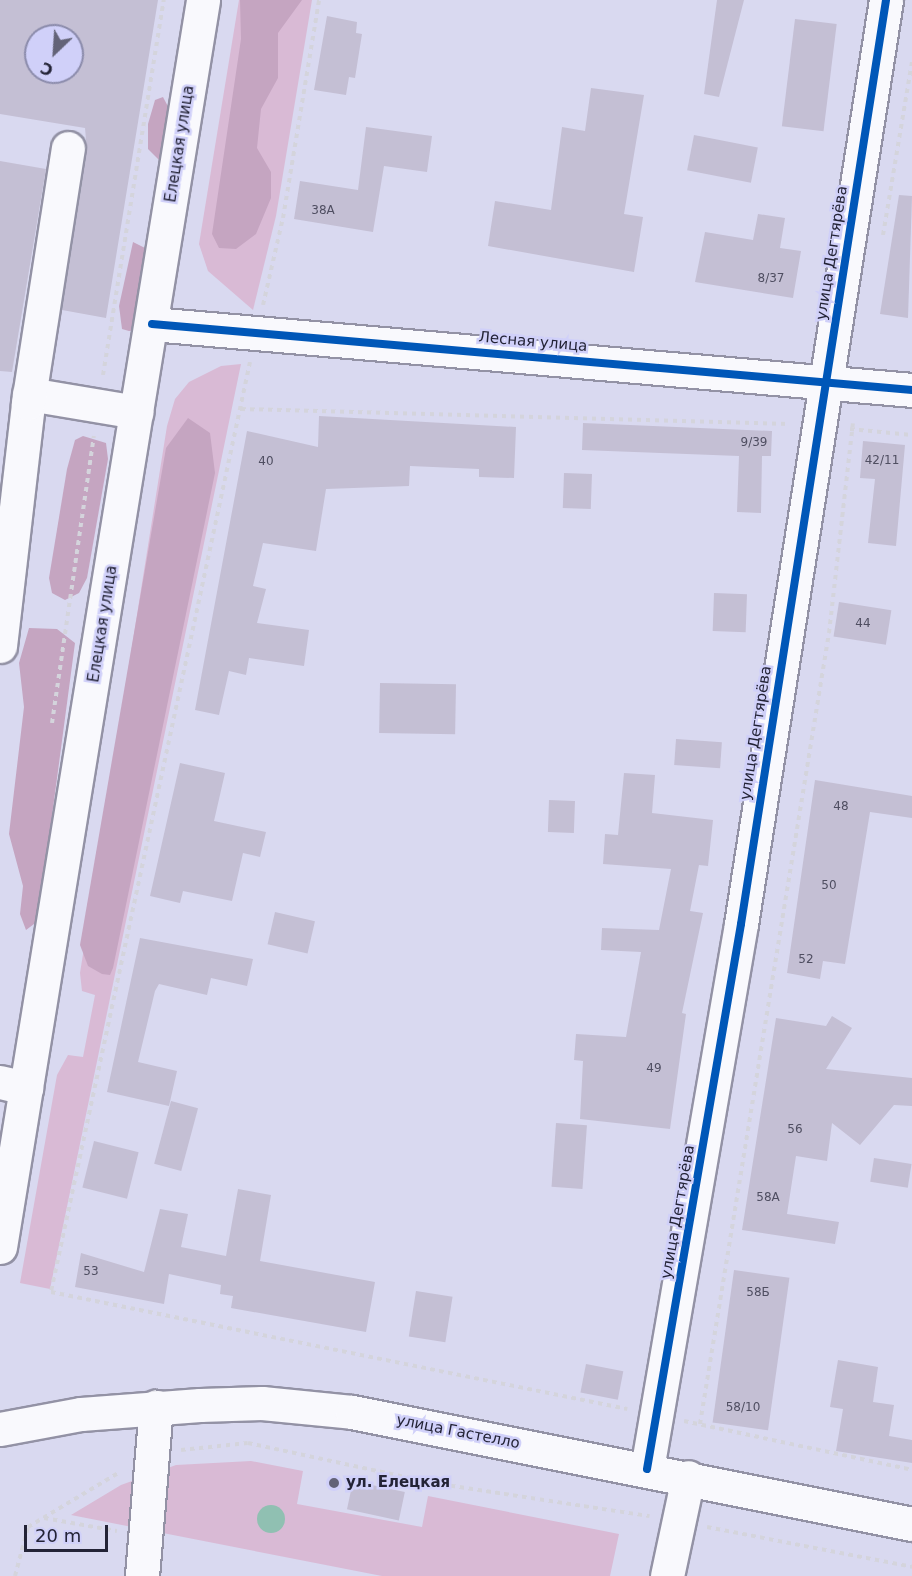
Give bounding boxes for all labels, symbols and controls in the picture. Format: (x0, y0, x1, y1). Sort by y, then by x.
north arrow (24, 24, 84, 84)
text: С (38, 58, 56, 80)
street label: Елецкая улица (162, 84, 198, 204)
street label: улица Дегтярёва (812, 185, 852, 321)
house number: 38А (311, 204, 335, 218)
house number: 8/37 (758, 272, 784, 286)
street label: Лесная улица (478, 328, 588, 356)
house number: 9/39 (741, 436, 767, 450)
house number: 42/11 (865, 454, 899, 468)
house number: 40 (258, 455, 274, 469)
street label: Елецкая улица (85, 564, 121, 684)
house number: 44 (855, 617, 871, 631)
street label: улица Дегтярёва (736, 665, 776, 801)
house number: 48 (833, 800, 849, 814)
house number: 50 (821, 879, 837, 893)
house number: 52 (798, 953, 814, 967)
house number: 49 (646, 1062, 662, 1076)
house number: 56 (787, 1123, 803, 1137)
street label: улица Дегтярёва (657, 1144, 699, 1280)
house number: 58А (756, 1191, 780, 1205)
house number: 53 (83, 1265, 99, 1279)
house number: 58Б (746, 1286, 770, 1300)
house number: 58/10 (726, 1401, 760, 1415)
street label: улица Гастелло (395, 1411, 521, 1453)
place label: ул. Елецкая (346, 1474, 450, 1492)
marker: ул. Елецкая (327, 1476, 341, 1490)
scale bar (27, 1513, 111, 1551)
text: 20 m (35, 1525, 81, 1546)

